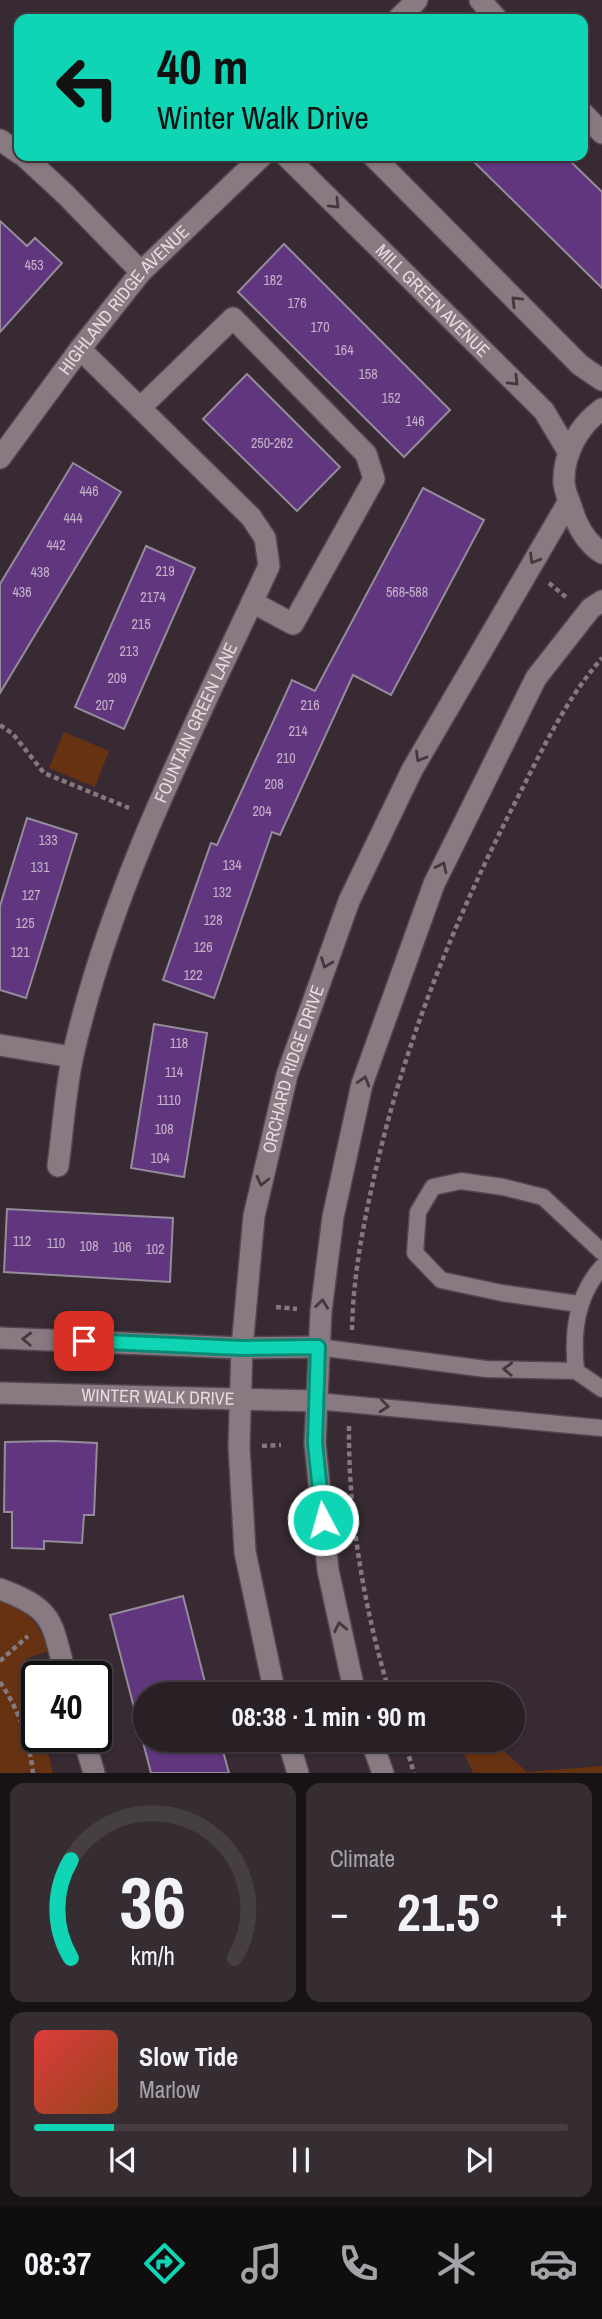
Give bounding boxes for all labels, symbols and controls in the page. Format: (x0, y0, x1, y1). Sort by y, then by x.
text: 40 m (157, 33, 249, 99)
icon: left (42, 42, 133, 133)
text: Winter Walk Drive (157, 96, 369, 139)
one-way arrow (327, 195, 340, 208)
street label: HIGHLAND RIDGE AVENUE (52, 219, 195, 380)
street label: MILL GREEN AVENUE (370, 238, 496, 363)
house number: 453 (24, 256, 44, 274)
house number: 182 (263, 271, 283, 289)
house number: 176 (287, 294, 307, 312)
one-way arrow (512, 296, 525, 309)
house number: 170 (310, 318, 330, 336)
house number: 164 (334, 341, 354, 359)
house number: 158 (358, 365, 378, 383)
one-way arrow (506, 373, 519, 386)
house number: 152 (381, 389, 401, 407)
house number: 146 (405, 412, 425, 430)
house number: 250-262 (251, 434, 293, 452)
house number: 446 (79, 482, 99, 500)
house number: 444 (63, 509, 83, 527)
house number: 442 (46, 536, 66, 554)
one-way arrow (529, 552, 542, 565)
house number: 219 (155, 562, 175, 580)
house number: 438 (30, 563, 50, 581)
house number: 436 (12, 583, 32, 601)
house number: 568-588 (386, 583, 428, 601)
house number: 2174 (140, 588, 166, 606)
house number: 215 (131, 615, 151, 633)
street label: FOUNTAIN GREEN LANE (148, 638, 243, 807)
house number: 213 (119, 642, 139, 660)
house number: 209 (107, 669, 127, 687)
house number: 207 (95, 696, 115, 714)
house number: 216 (300, 696, 320, 714)
house number: 214 (288, 722, 308, 740)
house number: 210 (276, 749, 296, 767)
one-way arrow (415, 749, 428, 762)
house number: 208 (264, 775, 284, 793)
house number: 204 (252, 802, 272, 820)
house number: 133 (38, 831, 58, 849)
house number: 134 (222, 856, 242, 874)
house number: 131 (30, 858, 50, 876)
one-way arrow (434, 862, 448, 874)
house number: 132 (212, 883, 232, 901)
house number: 127 (21, 886, 41, 904)
house number: 128 (203, 911, 223, 929)
house number: 125 (15, 914, 35, 932)
house number: 126 (193, 938, 213, 956)
house number: 121 (10, 943, 30, 961)
one-way arrow (320, 957, 334, 969)
house number: 122 (183, 966, 203, 984)
street label: ORCHARD RIDGE DRIVE (256, 981, 330, 1156)
house number: 118 (170, 1034, 188, 1052)
house number: 114 (165, 1063, 184, 1081)
one-way arrow (356, 1075, 370, 1087)
house number: 1110 (157, 1091, 181, 1109)
house number: 108 (154, 1120, 174, 1138)
house number: 104 (150, 1149, 170, 1167)
one-way arrow (256, 1175, 270, 1187)
house number: 112 (13, 1232, 31, 1250)
house number: 110 (47, 1234, 65, 1252)
house number: 108 (79, 1237, 99, 1255)
house number: 106 (112, 1238, 132, 1256)
house number: 102 (145, 1240, 165, 1258)
one-way arrow (314, 1298, 329, 1310)
pin (54, 1311, 114, 1371)
icon: arrive (65, 1322, 103, 1360)
one-way arrow (21, 1331, 32, 1347)
one-way arrow (502, 1362, 513, 1377)
street label: WINTER WALK DRIVE (81, 1382, 235, 1411)
one-way arrow (378, 1399, 390, 1414)
position arrow (286, 1483, 360, 1557)
one-way arrow (334, 1621, 349, 1633)
speed limit sign: 40 (21, 1661, 112, 1752)
text: 08:38 · 1 min · 90 m (232, 1699, 426, 1734)
text: Climate (330, 1843, 395, 1874)
text: 36 (120, 1854, 186, 1952)
text: 21.5° (397, 1877, 501, 1947)
text: − (330, 1887, 348, 1938)
text: + (550, 1887, 568, 1938)
text: km/h (131, 1939, 175, 1973)
text: Slow Tide (139, 2039, 238, 2074)
text: Marlow (139, 2074, 200, 2105)
icon: previous (104, 2141, 142, 2179)
icon: pause (282, 2141, 320, 2179)
icon: next (460, 2141, 498, 2179)
icon: directions (140, 2239, 189, 2288)
icon: music (237, 2239, 286, 2288)
icon: phone (334, 2239, 383, 2288)
icon: climate (432, 2239, 481, 2288)
icon: car (529, 2239, 578, 2288)
text: 08:37 (24, 2242, 91, 2285)

